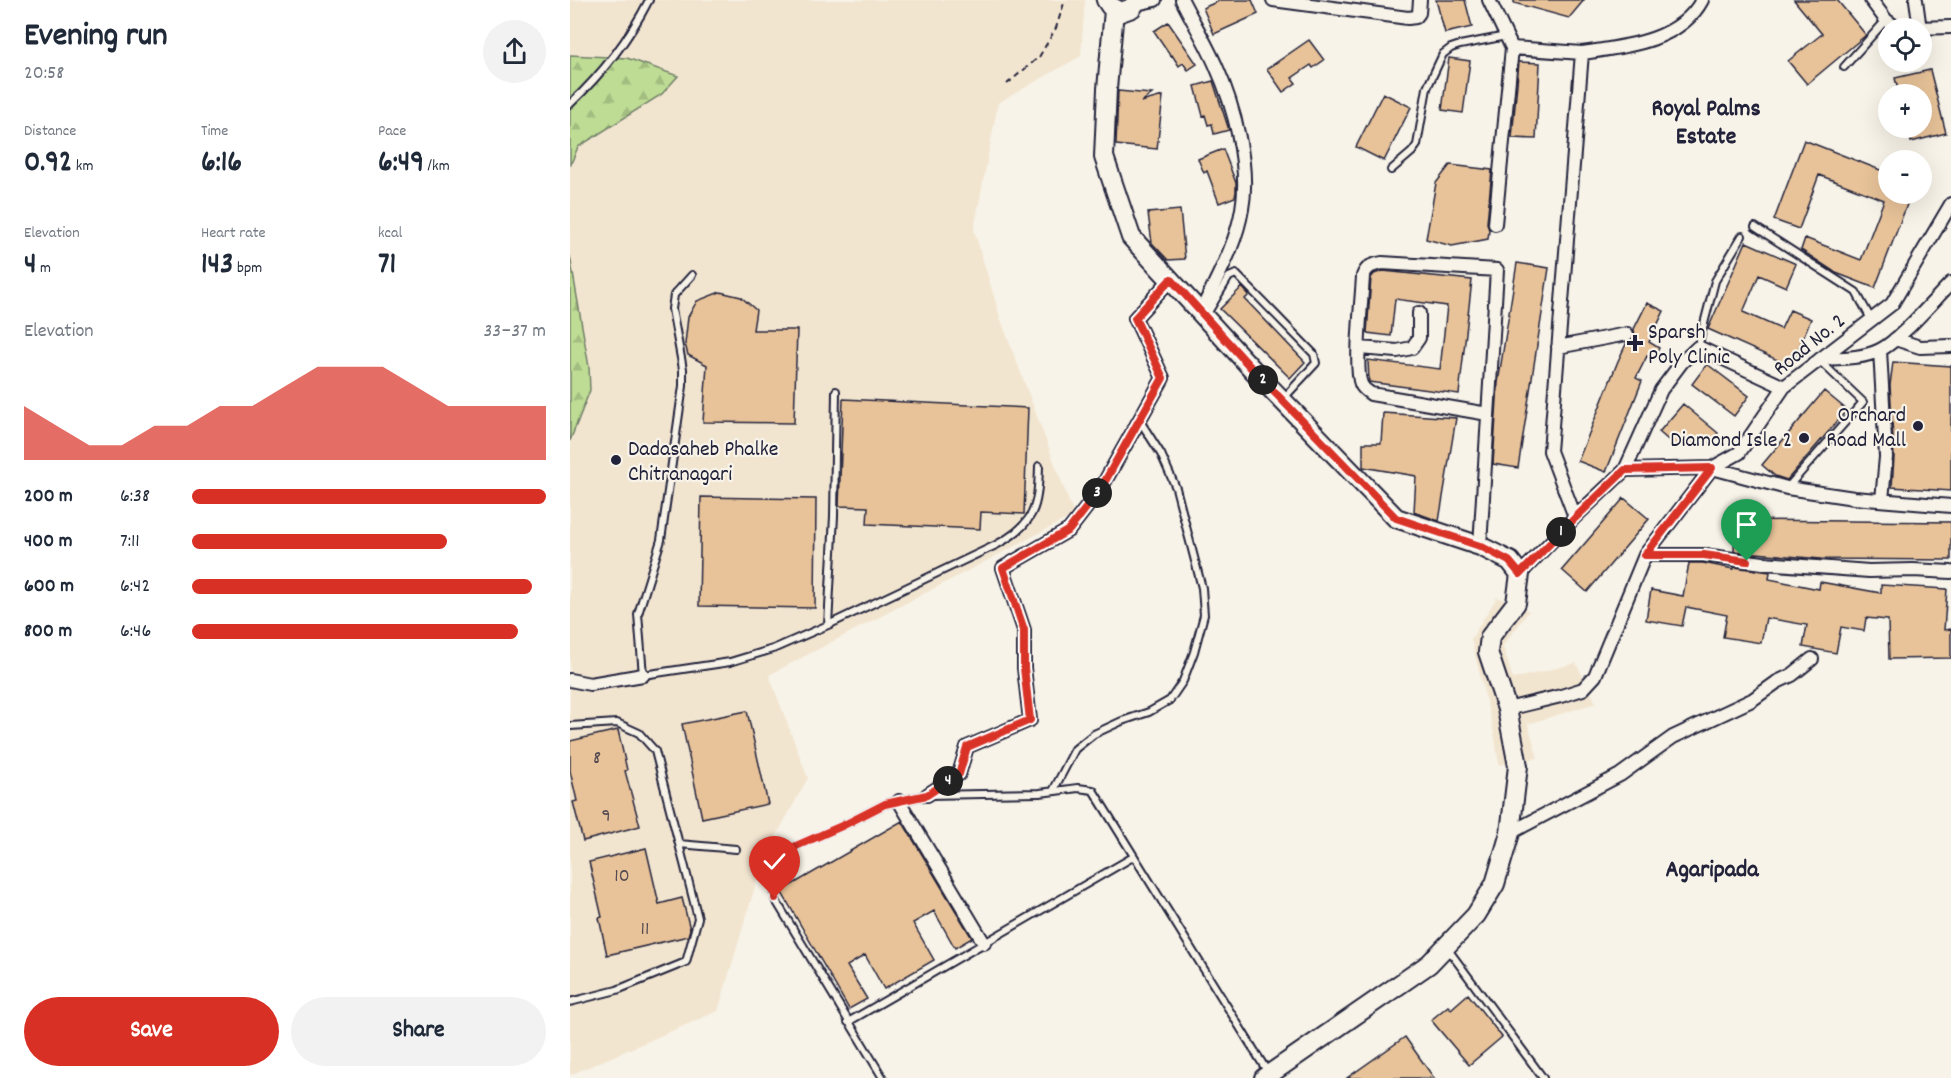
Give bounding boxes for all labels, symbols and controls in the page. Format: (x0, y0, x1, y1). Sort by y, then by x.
text: Evening run (24, 14, 168, 61)
map controls (1878, 18, 1932, 204)
button: locate (1878, 18, 1932, 72)
button: share (483, 20, 546, 83)
text: 20:58 (24, 60, 64, 88)
button: + (1878, 84, 1932, 138)
district label: Royal Palms Estate (1651, 93, 1761, 155)
text: Distance (24, 120, 76, 143)
text: Time (201, 120, 228, 143)
text: Pace (378, 120, 406, 143)
text: 0.92 (24, 143, 72, 186)
text: 6:16 (201, 143, 242, 186)
text: 6:49 (378, 143, 424, 186)
button: − (1878, 150, 1932, 204)
text: km (72, 155, 93, 178)
text: /km (424, 155, 450, 178)
text: Elevation (24, 222, 80, 245)
text: Heart rate (201, 222, 266, 245)
text: kcal (378, 222, 402, 245)
text: 4 (24, 245, 36, 288)
text: 143 (201, 245, 233, 288)
text: 71 (378, 245, 396, 288)
text: m (36, 257, 51, 280)
text: bpm (233, 257, 262, 280)
street label: Road No. 2 (1767, 307, 1853, 385)
text: Elevation (24, 318, 94, 346)
text: 33–37 m (483, 318, 546, 346)
place label: Sparsh Poly Clinic (1648, 318, 1730, 374)
marker: Sparsh Poly Clinic (1626, 334, 1644, 352)
pin: 2 (1248, 365, 1278, 395)
text: 2 (1260, 368, 1267, 391)
place label: Orchard Road Mall (1826, 401, 1906, 457)
marker: Orchard Road Mall (1911, 419, 1925, 433)
place label: Diamond Isle 2 (1670, 426, 1792, 457)
marker: Diamond Isle 2 (1797, 431, 1811, 445)
place label: Dadasaheb Phalke Chitranagari (628, 435, 779, 491)
marker: Dadasaheb Phalke Chitranagari (609, 453, 623, 467)
pin: 3 (1082, 478, 1112, 508)
text: 3 (1093, 481, 1101, 504)
text: 200 m (24, 483, 73, 511)
text: 6:38 (120, 483, 150, 511)
pin (1721, 499, 1772, 561)
icon: arrive (1730, 508, 1763, 541)
pin: 1 (1546, 517, 1576, 547)
text: 1 (1559, 520, 1563, 543)
text: 400 m (24, 528, 72, 556)
text: 7:11 (120, 528, 140, 556)
text: 600 m (24, 573, 74, 601)
text: 6:42 (120, 573, 150, 601)
text: 800 m (24, 618, 72, 646)
text: 6:46 (120, 618, 151, 646)
house number: 8 (593, 745, 601, 773)
pin: 4 (933, 766, 963, 796)
text: 4 (945, 769, 951, 792)
house number: 9 (601, 803, 611, 831)
pin (749, 836, 800, 898)
icon: check (758, 845, 791, 878)
district label: Agaripada (1666, 854, 1759, 888)
house number: 10 (614, 863, 630, 891)
house number: 11 (641, 916, 649, 944)
button: Save (24, 997, 279, 1066)
button: Share (291, 997, 546, 1066)

